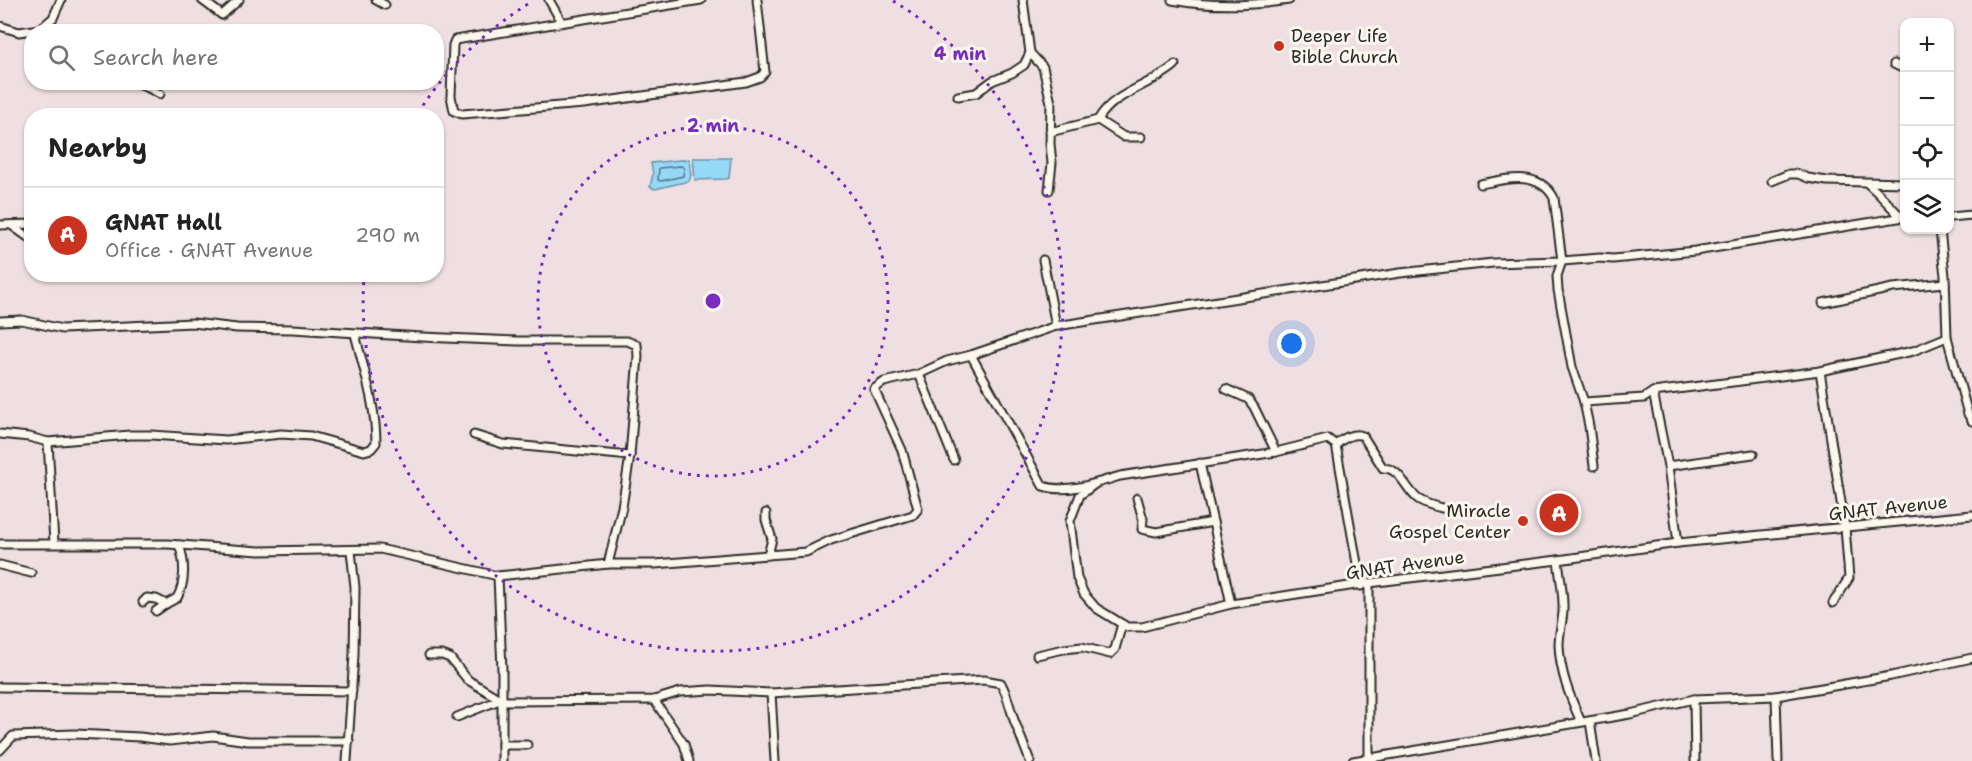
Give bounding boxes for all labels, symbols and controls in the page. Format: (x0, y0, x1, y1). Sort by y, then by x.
map controls (1900, 18, 1954, 234)
button: + (1900, 18, 1954, 72)
search box (24, 24, 444, 90)
place label: Deeper Life Bible Church (1291, 24, 1398, 69)
marker: Deeper Life Bible Church (1272, 39, 1286, 53)
icon: search (45, 41, 78, 74)
text: 4 min (934, 42, 986, 66)
text: Search here (93, 43, 219, 72)
button: − (1900, 72, 1954, 126)
text: 2 min (687, 114, 739, 138)
button: locate (1900, 126, 1954, 180)
text: Nearby (48, 130, 147, 165)
button: layers (1900, 180, 1954, 234)
text: GNAT Hall (105, 208, 222, 237)
text: A (60, 222, 75, 248)
text: 290 m (355, 222, 420, 248)
text: Office · GNAT Avenue (105, 237, 313, 263)
centre of rings (703, 291, 723, 311)
your location (1277, 329, 1306, 358)
pin: A (1540, 490, 1578, 536)
street label: GNAT Avenue (1827, 490, 1949, 526)
place label: Miracle Gospel Center (1389, 499, 1511, 544)
marker: Miracle Gospel Center (1516, 514, 1530, 528)
street label: GNAT Avenue (1344, 545, 1466, 585)

